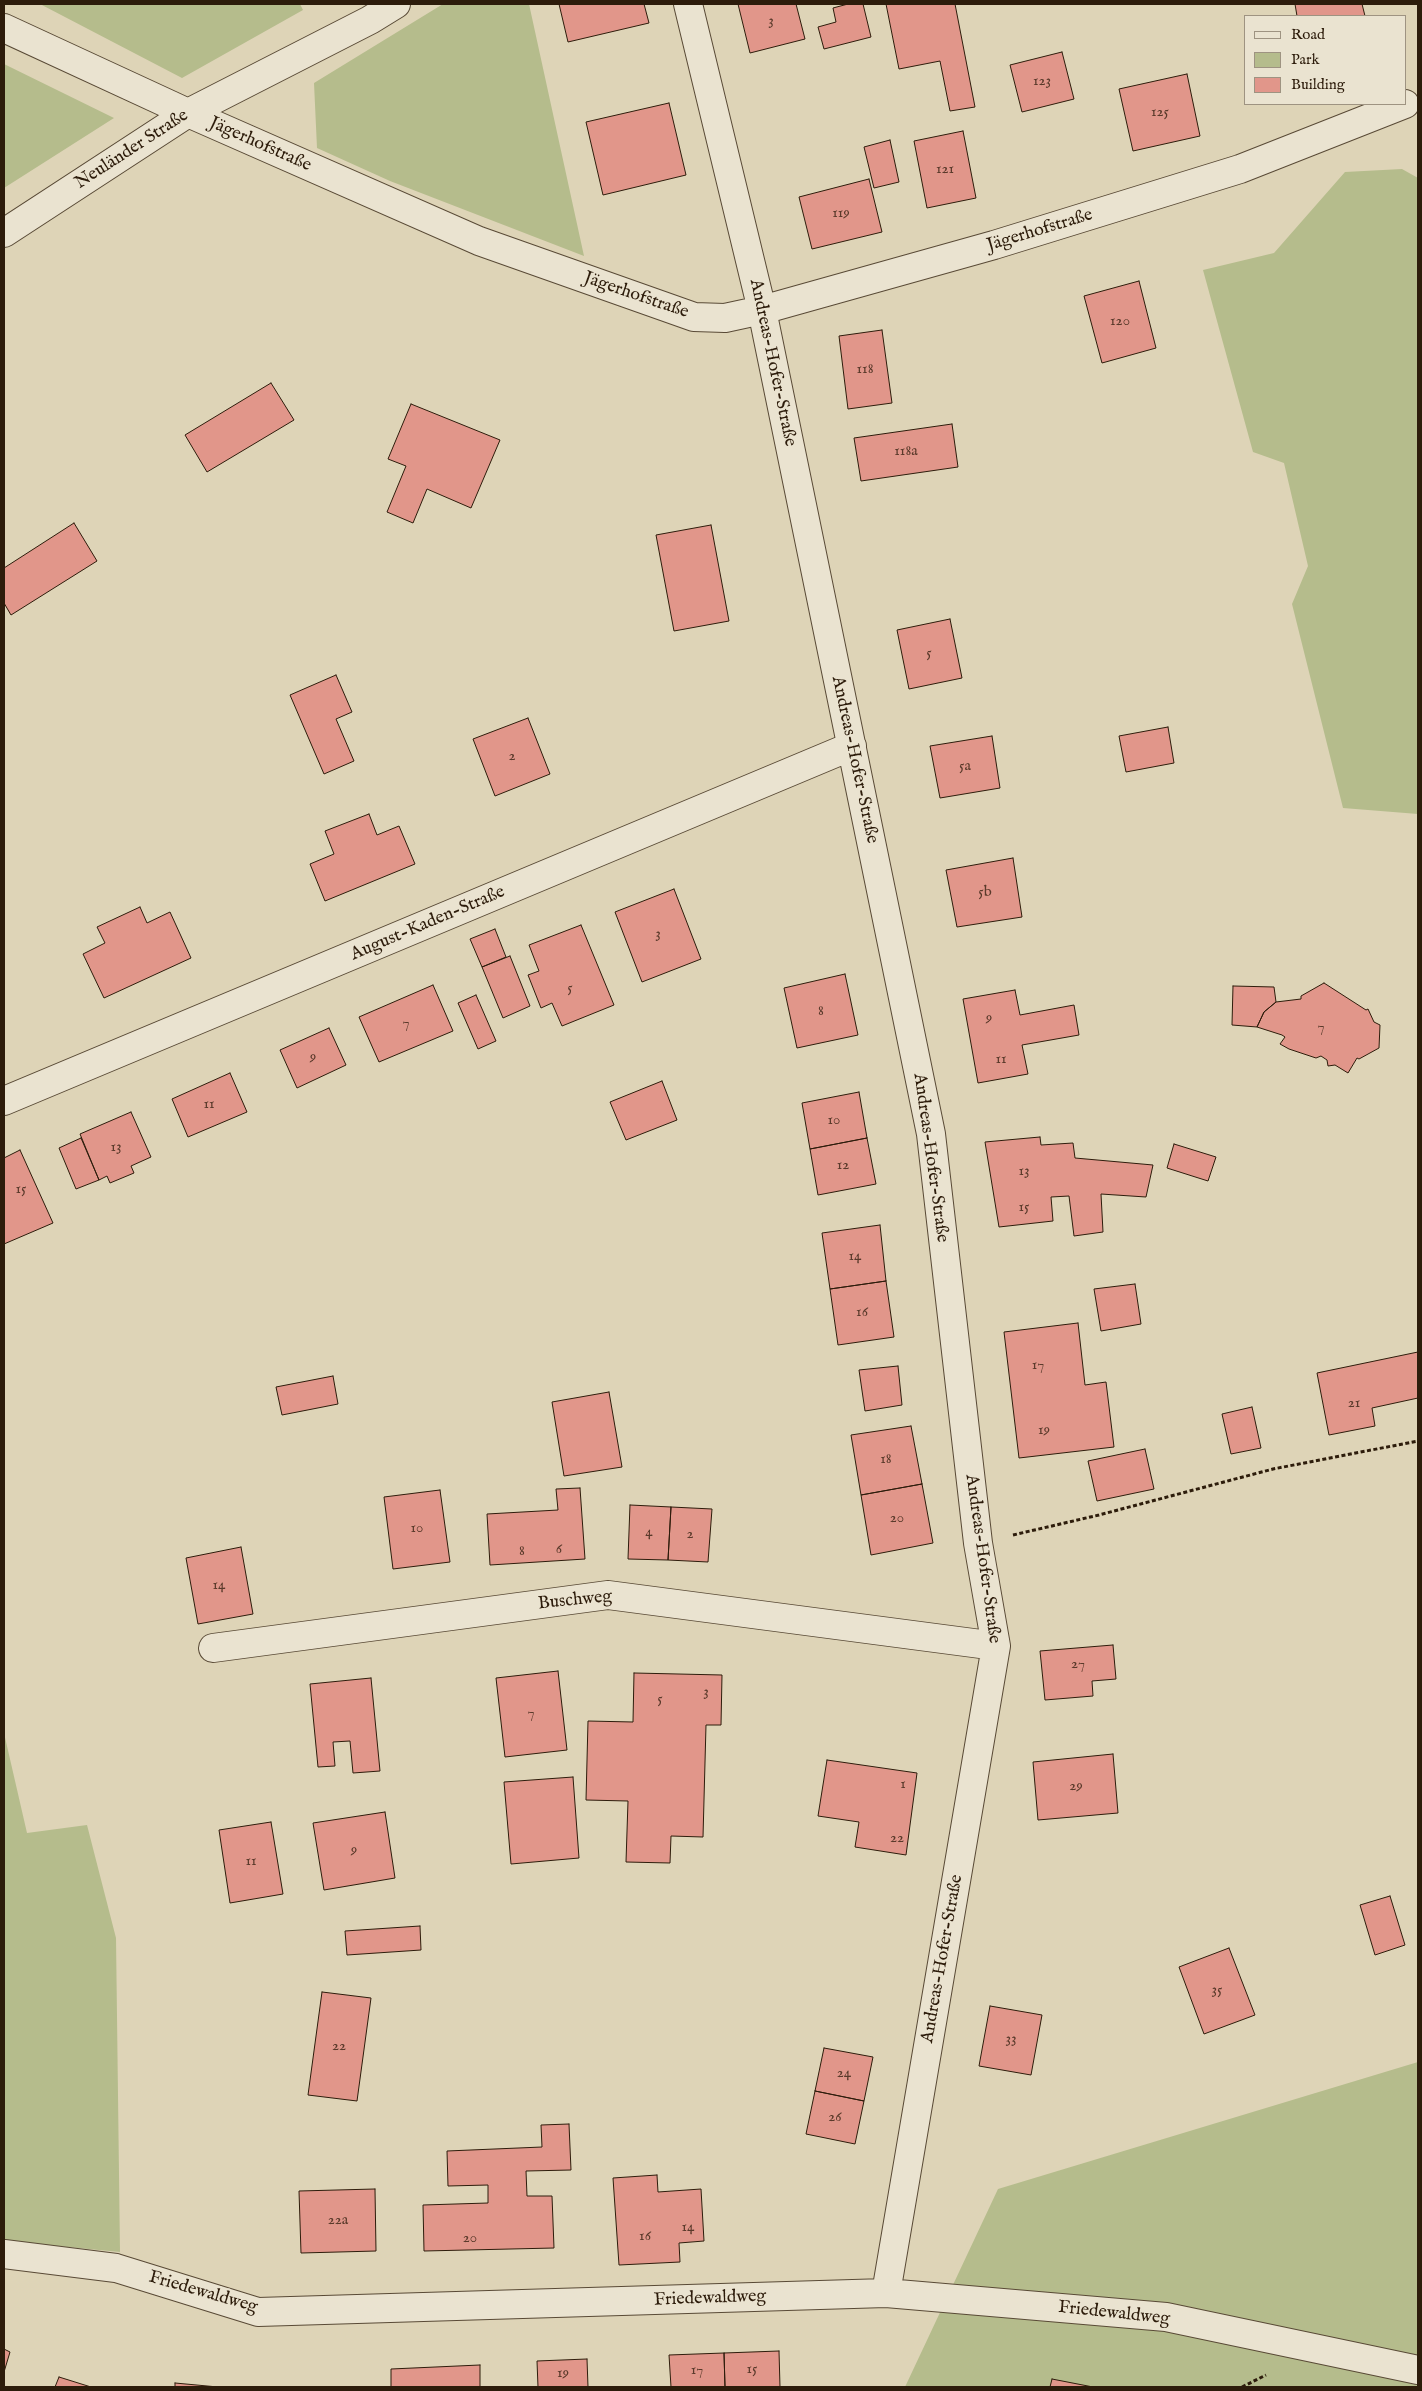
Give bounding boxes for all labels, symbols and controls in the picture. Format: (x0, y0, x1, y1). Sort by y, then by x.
house number: 3 (768, 13, 774, 31)
legend (1244, 15, 1407, 105)
text: Road (1291, 25, 1325, 44)
text: Park (1291, 50, 1320, 69)
house number: 123 (1033, 73, 1051, 91)
text: Building (1291, 75, 1345, 94)
house number: 125 (1151, 104, 1169, 122)
street label: Neuländer Straße (71, 105, 193, 195)
street label: Jägerhofstraße (206, 113, 314, 177)
house number: 121 (936, 161, 954, 179)
house number: 119 (832, 205, 850, 223)
street label: Jägerhofstraße (985, 205, 1095, 257)
street label: Jägerhofstraße (581, 268, 691, 324)
street label: Andreas-Hofer-Straße (744, 277, 800, 449)
house number: 120 (1110, 313, 1130, 331)
house number: 118 (856, 361, 874, 379)
house number: 118a (894, 443, 918, 461)
house number: 5 (926, 645, 932, 663)
street label: Andreas-Hofer-Straße (826, 674, 882, 846)
house number: 2 (508, 748, 516, 766)
house number: 5a (959, 758, 971, 776)
street label: August-Kaden-Straße (348, 882, 508, 966)
house number: 5b (978, 884, 992, 902)
house number: 3 (655, 926, 661, 944)
house number: 5 (567, 980, 573, 998)
house number: 8 (818, 1003, 824, 1021)
house number: 9 (986, 1010, 992, 1028)
house number: 7 (402, 1015, 410, 1033)
house number: 7 (1317, 1019, 1325, 1037)
house number: 9 (310, 1049, 316, 1067)
house number: 11 (995, 1051, 1007, 1069)
street label: Andreas-Hofer-Straße (907, 1072, 953, 1244)
house number: 11 (203, 1096, 215, 1114)
house number: 10 (828, 1112, 840, 1130)
house number: 13 (110, 1139, 122, 1157)
house number: 12 (837, 1157, 849, 1175)
house number: 13 (1018, 1163, 1030, 1181)
house number: 15 (15, 1181, 27, 1199)
house number: 15 (1018, 1199, 1030, 1217)
house number: 14 (849, 1248, 861, 1266)
house number: 16 (856, 1304, 868, 1322)
house number: 17 (1032, 1357, 1044, 1375)
house number: 21 (1348, 1395, 1360, 1413)
house number: 19 (1038, 1422, 1050, 1440)
house number: 18 (880, 1451, 892, 1469)
street label: Andreas-Hofer-Straße (959, 1473, 1005, 1645)
house number: 20 (890, 1510, 904, 1528)
house number: 10 (411, 1520, 423, 1538)
house number: 4 (645, 1524, 653, 1542)
house number: 2 (686, 1526, 694, 1544)
house number: 6 (556, 1541, 562, 1559)
house number: 8 (519, 1543, 525, 1561)
house number: 14 (213, 1577, 225, 1595)
street label: Buschweg (537, 1586, 613, 1616)
house number: 27 (1071, 1656, 1085, 1674)
house number: 3 (703, 1684, 709, 1702)
house number: 5 (657, 1691, 663, 1709)
house number: 7 (527, 1705, 535, 1723)
house number: 1 (900, 1776, 906, 1794)
house number: 29 (1069, 1778, 1083, 1796)
house number: 22 (890, 1830, 904, 1848)
house number: 9 (351, 1842, 357, 1860)
house number: 11 (245, 1853, 257, 1871)
street label: Andreas-Hofer-Straße (918, 1873, 968, 2045)
house number: 35 (1211, 1982, 1223, 2000)
house number: 33 (1005, 2031, 1017, 2049)
house number: 22 (332, 2038, 346, 2056)
house number: 24 (837, 2065, 851, 2083)
house number: 26 (828, 2109, 842, 2127)
house number: 22a (328, 2212, 348, 2230)
house number: 14 (682, 2219, 694, 2237)
house number: 16 (639, 2228, 651, 2246)
house number: 20 (463, 2230, 477, 2248)
street label: Friedewaldweg (146, 2267, 260, 2319)
street label: Friedewaldweg (653, 2286, 767, 2312)
street label: Friedewaldweg (1057, 2297, 1171, 2331)
house number: 15 (746, 2361, 758, 2379)
house number: 17 (691, 2362, 703, 2380)
house number: 19 (557, 2365, 569, 2383)

